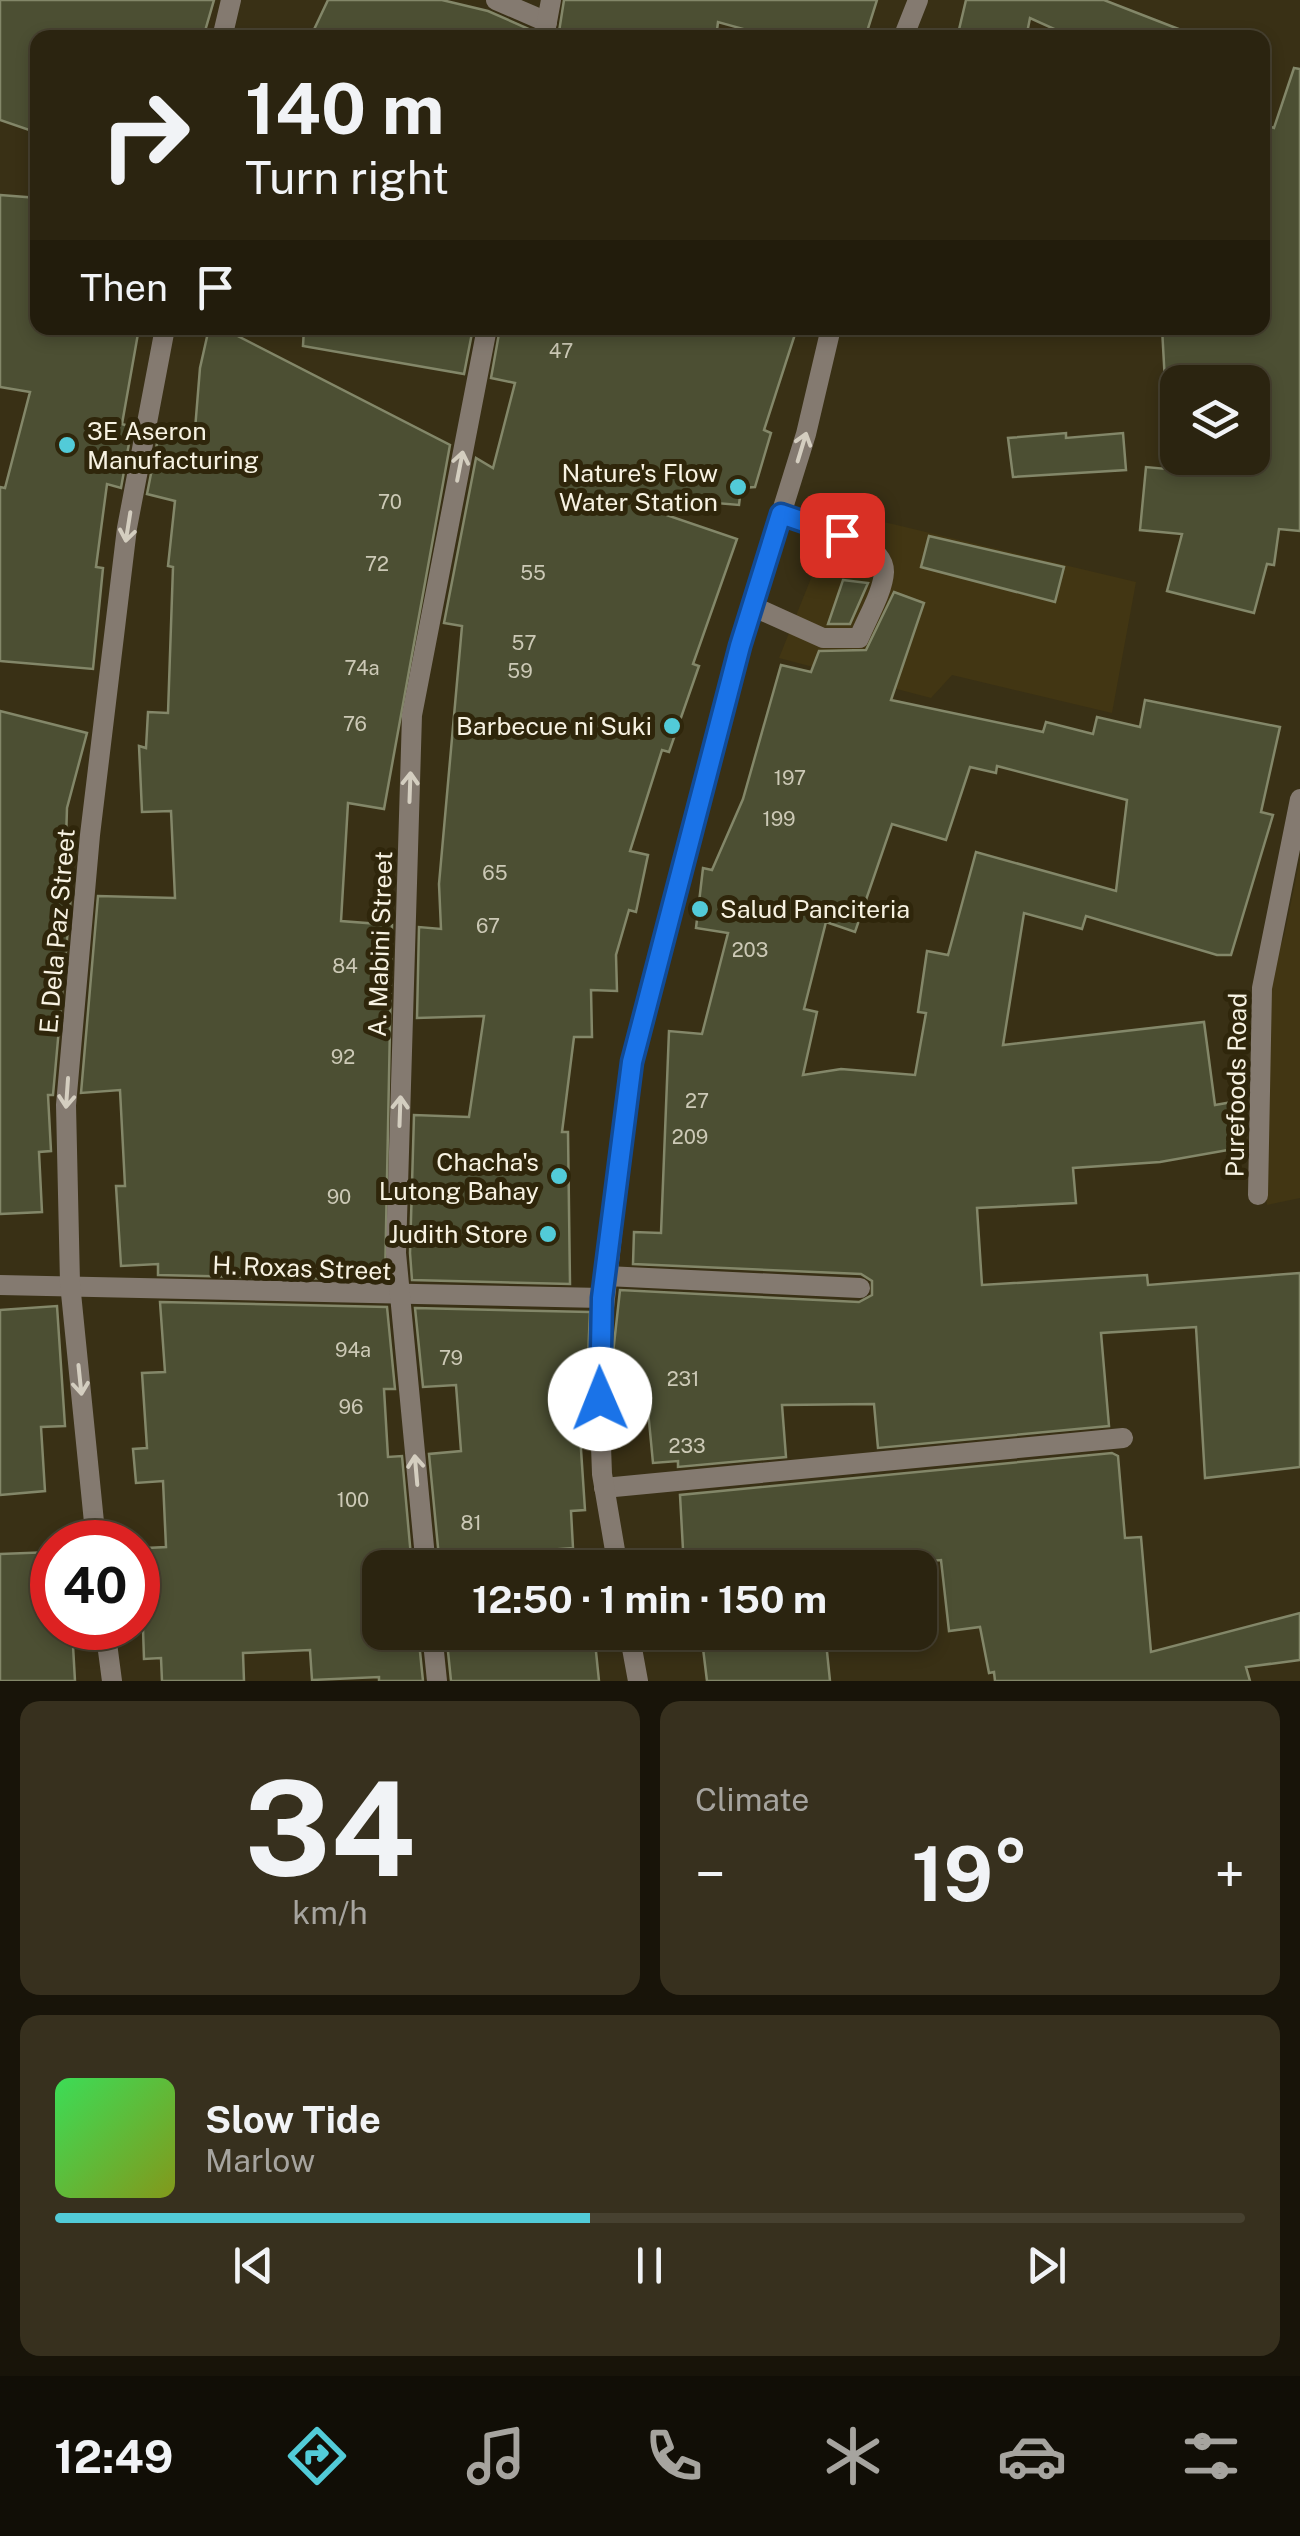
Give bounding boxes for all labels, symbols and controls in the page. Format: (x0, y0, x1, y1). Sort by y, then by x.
text: 140 m (245, 67, 444, 150)
icon: right (80, 70, 210, 200)
text: Turn right (245, 151, 449, 204)
icon: arrive (188, 260, 243, 315)
text: Then (80, 265, 168, 310)
house number: 47 (549, 339, 573, 363)
map controls (1160, 365, 1270, 475)
button: layers (1160, 365, 1270, 475)
place label: 3E Aseron Manufacturing (87, 416, 259, 475)
one-way arrow (794, 431, 812, 463)
marker: 3E Aseron Manufacturing (56, 434, 78, 456)
one-way arrow (452, 451, 471, 483)
place label: Nature's Flow Water Station (559, 458, 718, 517)
marker: Nature's Flow Water Station (727, 476, 749, 498)
house number: 70 (378, 490, 402, 514)
pin (800, 493, 885, 578)
icon: arrive (815, 508, 870, 563)
one-way arrow (118, 510, 136, 542)
house number: 72 (365, 552, 389, 576)
house number: 55 (520, 561, 546, 585)
house number: 57 (512, 631, 536, 655)
house number: 74a (344, 656, 380, 680)
house number: 59 (507, 659, 533, 683)
place label: Barbecue ni Suki (456, 711, 652, 741)
house number: 76 (343, 712, 367, 736)
marker: Barbecue ni Suki (661, 715, 683, 737)
house number: 197 (774, 766, 806, 790)
one-way arrow (400, 771, 419, 803)
house number: 199 (763, 807, 796, 831)
street label: E. Dela Paz Street (33, 827, 81, 1035)
street label: A. Mabini Street (362, 850, 398, 1038)
house number: 65 (482, 861, 508, 885)
place label: Salud Panciteria (720, 894, 910, 924)
marker: Salud Panciteria (689, 898, 711, 920)
house number: 67 (476, 914, 500, 938)
house number: 203 (732, 938, 768, 962)
house number: 84 (332, 954, 358, 978)
street label: Purefoods Road (1219, 992, 1253, 1178)
house number: 92 (331, 1045, 355, 1069)
one-way arrow (58, 1077, 77, 1109)
house number: 27 (685, 1089, 709, 1113)
one-way arrow (391, 1096, 410, 1128)
house number: 209 (672, 1125, 708, 1149)
place label: Chacha's Lutong Bahay (379, 1147, 539, 1206)
marker: Chacha's Lutong Bahay (548, 1165, 570, 1187)
house number: 90 (327, 1185, 351, 1209)
place label: Judith Store (389, 1219, 528, 1249)
marker: Judith Store (537, 1223, 559, 1245)
street label: H. Roxas Street (212, 1250, 392, 1286)
house number: 94a (335, 1338, 371, 1362)
house number: 79 (439, 1346, 463, 1370)
position arrow (548, 1347, 652, 1451)
one-way arrow (70, 1364, 89, 1396)
house number: 231 (667, 1367, 699, 1391)
house number: 96 (339, 1395, 363, 1419)
house number: 233 (669, 1434, 706, 1458)
one-way arrow (407, 1455, 426, 1487)
house number: 100 (337, 1488, 369, 1512)
house number: 81 (460, 1511, 482, 1535)
speed limit sign: 40 (30, 1520, 160, 1650)
text: 12:50 · 1 min · 150 m (472, 1577, 827, 1622)
text: 34 (244, 1753, 416, 1905)
text: Climate (695, 1781, 809, 1818)
text: 19° (911, 1830, 1029, 1918)
text: − (695, 1842, 726, 1906)
text: + (1214, 1842, 1245, 1906)
text: km/h (292, 1894, 368, 1931)
text: Slow Tide (205, 2097, 381, 2142)
text: Marlow (205, 2142, 315, 2179)
icon: previous (226, 2238, 281, 2293)
icon: pause (622, 2238, 677, 2293)
icon: next (1019, 2238, 1074, 2293)
icon: directions (282, 2421, 352, 2491)
icon: music (461, 2421, 531, 2491)
icon: phone (639, 2421, 709, 2491)
icon: climate (818, 2421, 888, 2491)
icon: car (997, 2421, 1067, 2491)
icon: filters (1176, 2421, 1246, 2491)
text: 12:49 (54, 2430, 173, 2483)

